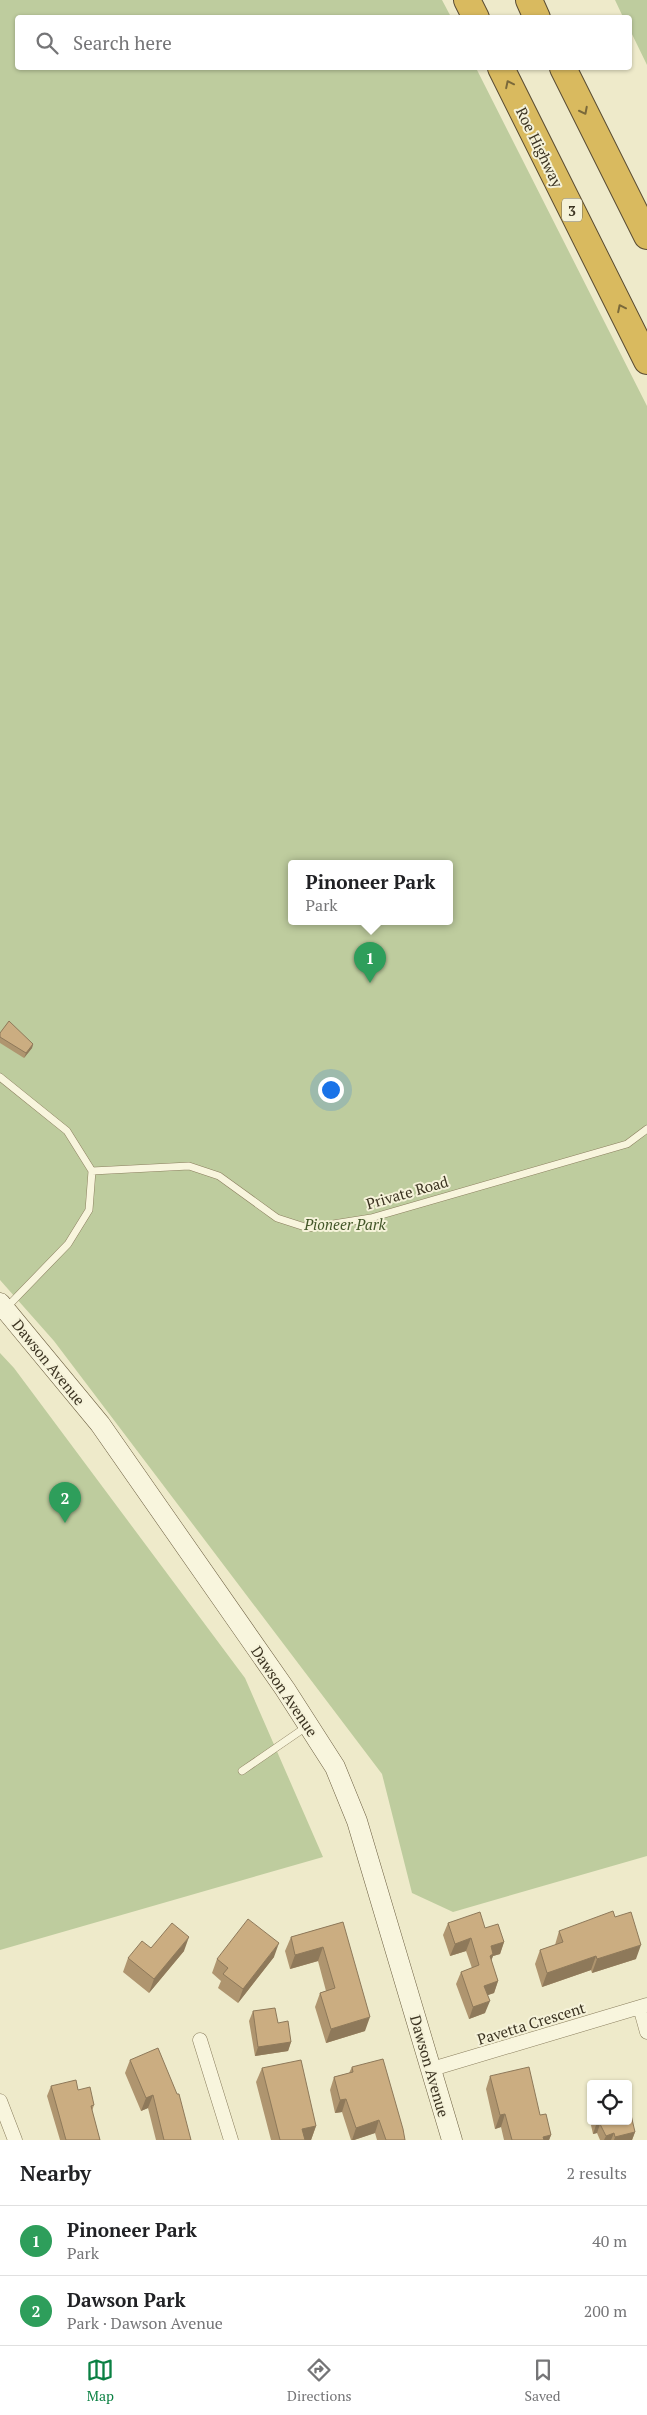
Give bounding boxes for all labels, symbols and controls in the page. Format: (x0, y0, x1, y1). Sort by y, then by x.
search box (15, 15, 632, 70)
icon: search (33, 29, 61, 57)
text: Search here (73, 30, 172, 55)
one-way arrow (505, 81, 515, 90)
street label: Roe Highway (512, 104, 568, 191)
one-way arrow (578, 106, 588, 115)
road number: 3 (562, 198, 582, 222)
one-way arrow (616, 304, 627, 313)
popup (288, 860, 453, 925)
text: Pinoneer Park (306, 869, 435, 894)
text: Park (306, 894, 338, 916)
pin: 1 (354, 942, 386, 983)
your location (318, 1077, 344, 1103)
street label: Private Road (364, 1171, 450, 1213)
park label: Pioneer Park (303, 1214, 387, 1234)
street label: Dawson Avenue (8, 1315, 90, 1409)
pin: 2 (49, 1482, 81, 1523)
street label: Dawson Avenue (247, 1642, 323, 1740)
street label: Pavetta Crescent (475, 1997, 588, 2049)
street label: Dawson Avenue (406, 2013, 454, 2119)
map controls (587, 2080, 632, 2125)
button: locate (587, 2080, 632, 2125)
text: Nearby (20, 2159, 91, 2187)
text: 2 results (567, 2162, 627, 2184)
text: Pinoneer Park (67, 2217, 197, 2242)
text: 1 (31, 2230, 41, 2252)
text: 40 m (592, 2230, 627, 2252)
text: Park (67, 2242, 99, 2264)
text: Dawson Park (67, 2287, 186, 2312)
text: 2 (31, 2300, 41, 2322)
text: 200 m (584, 2300, 627, 2322)
text: Park · Dawson Avenue (67, 2312, 223, 2334)
tab: Map (86, 2356, 114, 2405)
tab: Directions (287, 2356, 352, 2405)
tab: Saved (524, 2356, 561, 2405)

